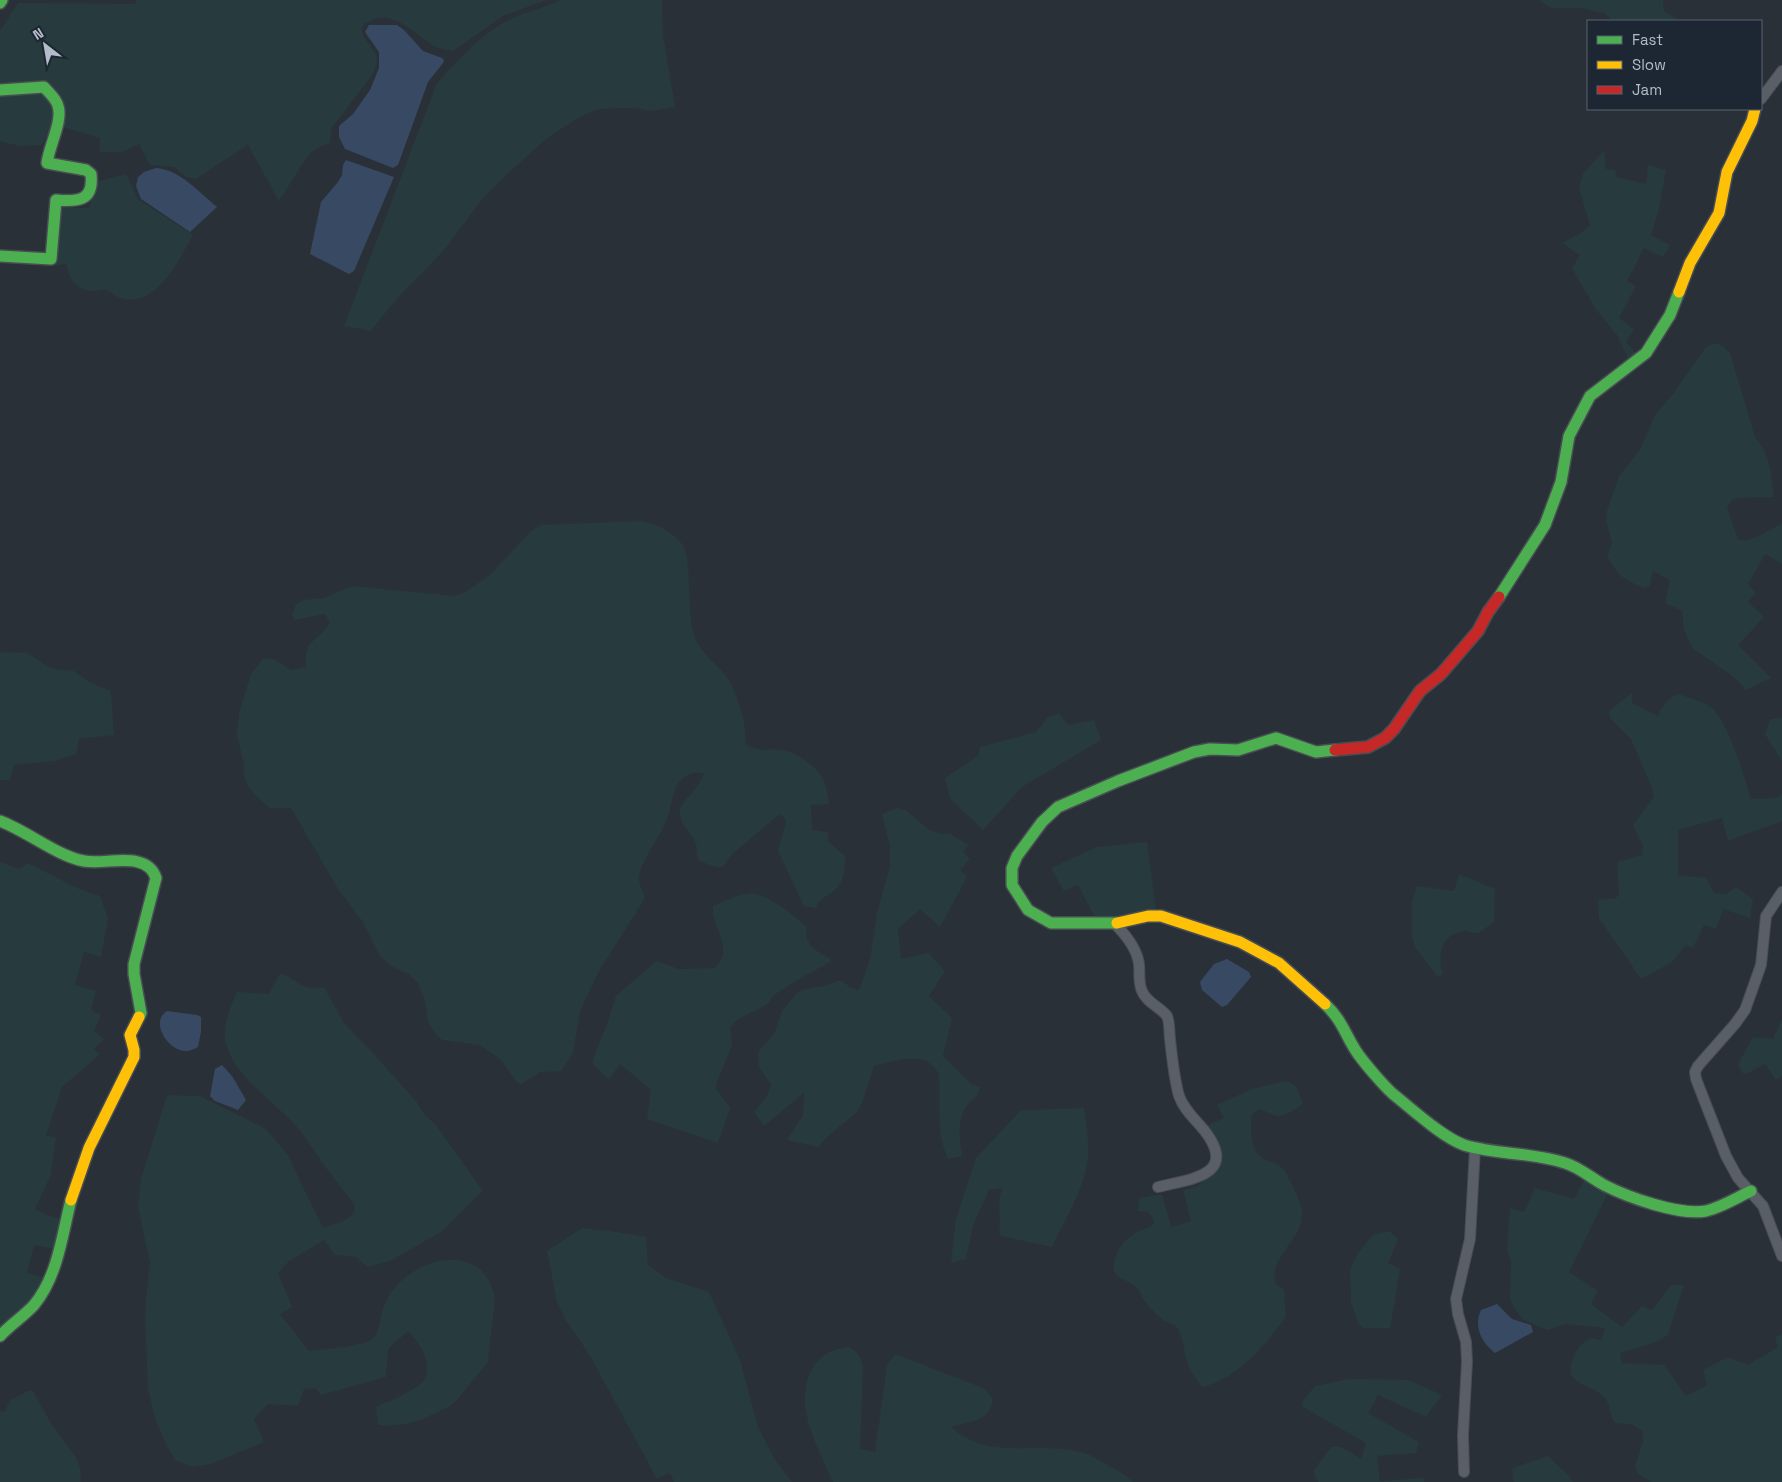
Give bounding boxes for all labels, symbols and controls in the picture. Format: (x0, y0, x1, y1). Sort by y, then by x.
north arrow (20, 20, 70, 70)
legend (1587, 20, 1762, 110)
text: N (30, 24, 47, 44)
text: Fast (1632, 30, 1663, 49)
text: Slow (1632, 55, 1666, 74)
text: Jam (1632, 80, 1662, 99)

